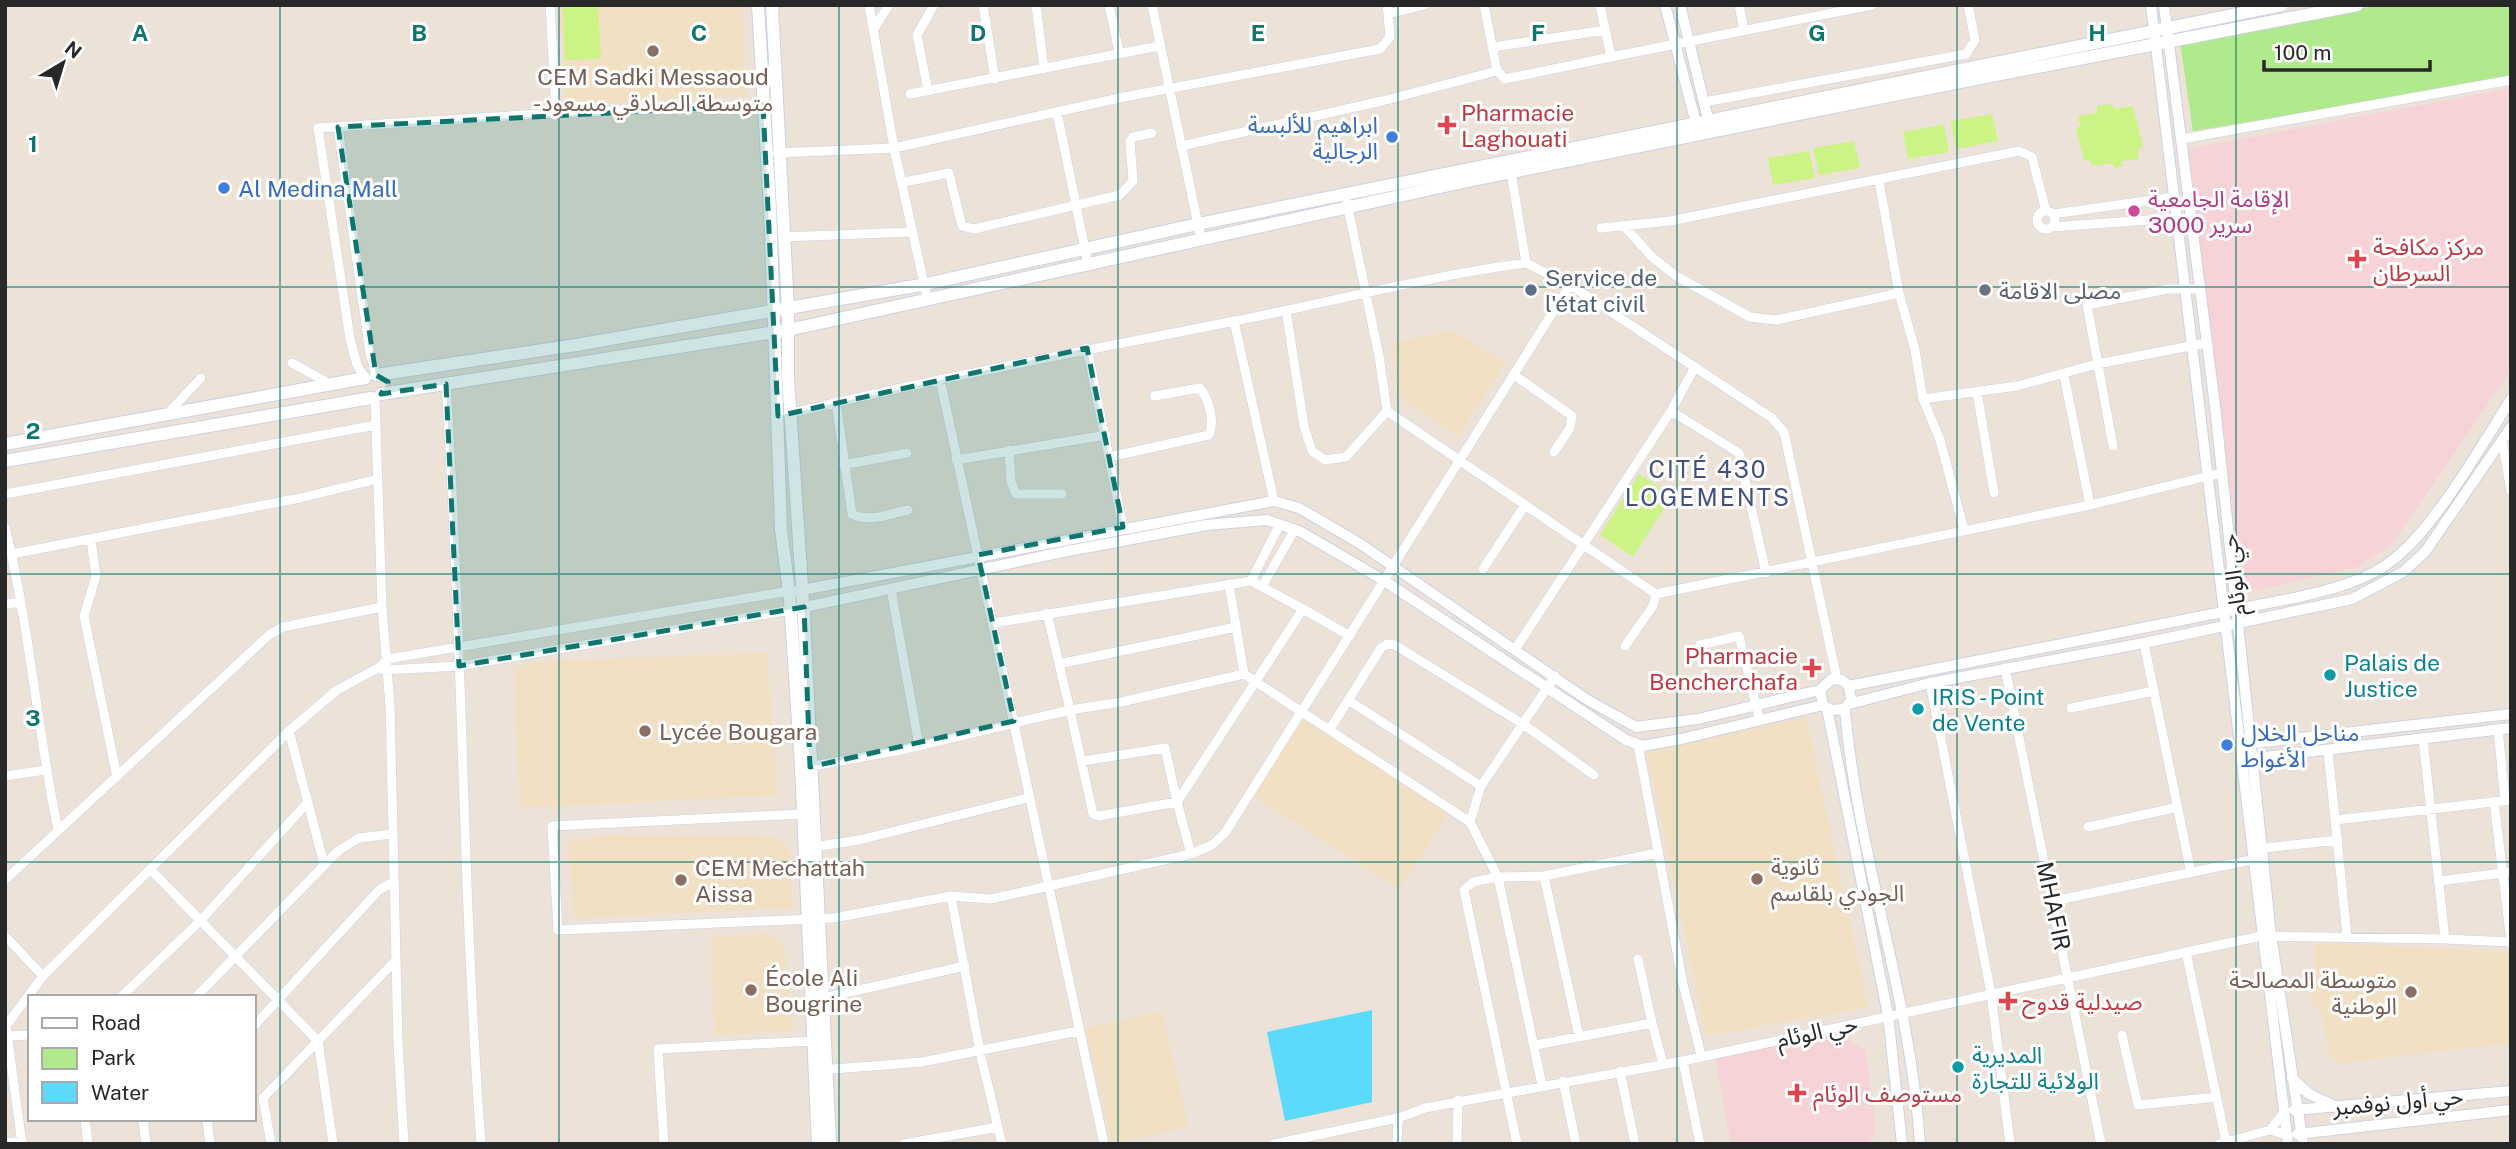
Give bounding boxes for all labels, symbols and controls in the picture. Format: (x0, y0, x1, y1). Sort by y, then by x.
text: A (132, 19, 149, 46)
text: B (411, 19, 427, 46)
text: C (691, 19, 707, 46)
text: D (970, 19, 986, 46)
text: E (1251, 19, 1265, 46)
text: F (1531, 19, 1545, 46)
text: G (1808, 19, 1826, 46)
text: H (2088, 19, 2106, 46)
north arrow (28, 28, 98, 98)
scale bar (2264, 28, 2430, 72)
text: N (61, 36, 86, 63)
text: 100 m (2274, 40, 2331, 65)
marker: CEM Sadki Messaoud -متوسطة الصادقي مسعود (645, 43, 661, 59)
place label: CEM Sadki Messaoud -متوسطة الصادقي مسعود (533, 63, 773, 120)
place label: Pharmacie Laghouati (1461, 99, 1574, 152)
place label: ابراهيم للألبسة الرجالية (1248, 111, 1378, 165)
marker: Pharmacie Laghouati (1439, 117, 1455, 133)
marker: ابراهيم للألبسة الرجالية (1384, 129, 1400, 145)
text: 1 (28, 130, 38, 157)
place label: Al Medina Mall (238, 175, 398, 202)
marker: Al Medina Mall (216, 180, 232, 196)
place label: الإقامة الجامعية 3000 سرير (2148, 185, 2289, 239)
marker: الإقامة الجامعية 3000 سرير (2126, 203, 2142, 219)
place label: مركز مكافحة السرطان (2373, 233, 2484, 287)
marker: مركز مكافحة السرطان (2347, 249, 2367, 269)
place label: Service de l'état civil (1545, 264, 1657, 317)
place label: مصلى الاقامة (1999, 277, 2121, 304)
marker: Service de l'état civil (1523, 282, 1539, 298)
marker: مصلى الاقامة (1977, 282, 1993, 298)
text: 2 (26, 417, 40, 444)
district label: CITÉ 430 LOGEMENTS (1625, 455, 1791, 511)
street label: حي الوئام (2215, 532, 2256, 618)
place label: Pharmacie Bencherchafa (1649, 642, 1798, 695)
place label: Palais de Justice (2344, 649, 2440, 702)
marker: Pharmacie Bencherchafa (1804, 660, 1820, 676)
marker: Palais de Justice (2322, 667, 2338, 683)
place label: IRIS - Point de Vente (1932, 683, 2045, 736)
marker: IRIS - Point de Vente (1910, 701, 1926, 717)
text: 3 (25, 704, 41, 731)
place label: Lycée Bougara (659, 718, 817, 745)
place label: مناحل الخلال الأغواط (2241, 719, 2359, 773)
marker: Lycée Bougara (637, 723, 653, 739)
marker: مناحل الخلال الأغواط (2219, 737, 2235, 753)
place label: ثانوية الجودي بلقاسم (1771, 853, 1904, 910)
place label: CEM Mechattah Aissa (695, 854, 865, 907)
street label: MHAFIR (2031, 859, 2077, 953)
marker: ثانوية الجودي بلقاسم (1749, 871, 1765, 887)
marker: CEM Mechattah Aissa (673, 872, 689, 888)
place label: École Ali Bougrine (765, 964, 862, 1017)
place label: متوسطة المصالحة الوطنية (2229, 966, 2397, 1020)
marker: École Ali Bougrine (743, 982, 759, 998)
marker: متوسطة المصالحة الوطنية (2403, 984, 2419, 1000)
place label: صيدلية قدوح (2022, 988, 2142, 1019)
marker: صيدلية قدوح (2000, 993, 2016, 1009)
legend (28, 995, 256, 1121)
street label: حي الوئام (1774, 1009, 1861, 1058)
text: Road (91, 1010, 141, 1035)
place label: المديرية الولائية للتجارة (1972, 1041, 2099, 1095)
text: Park (91, 1045, 136, 1070)
marker: المديرية الولائية للتجارة (1950, 1059, 1966, 1075)
text: Water (91, 1080, 149, 1105)
place label: مستوصف الوئام (1813, 1080, 1962, 1112)
street label: حي أول نوفمبر (2331, 1082, 2465, 1125)
marker: مستوصف الوئام (1787, 1083, 1807, 1103)

